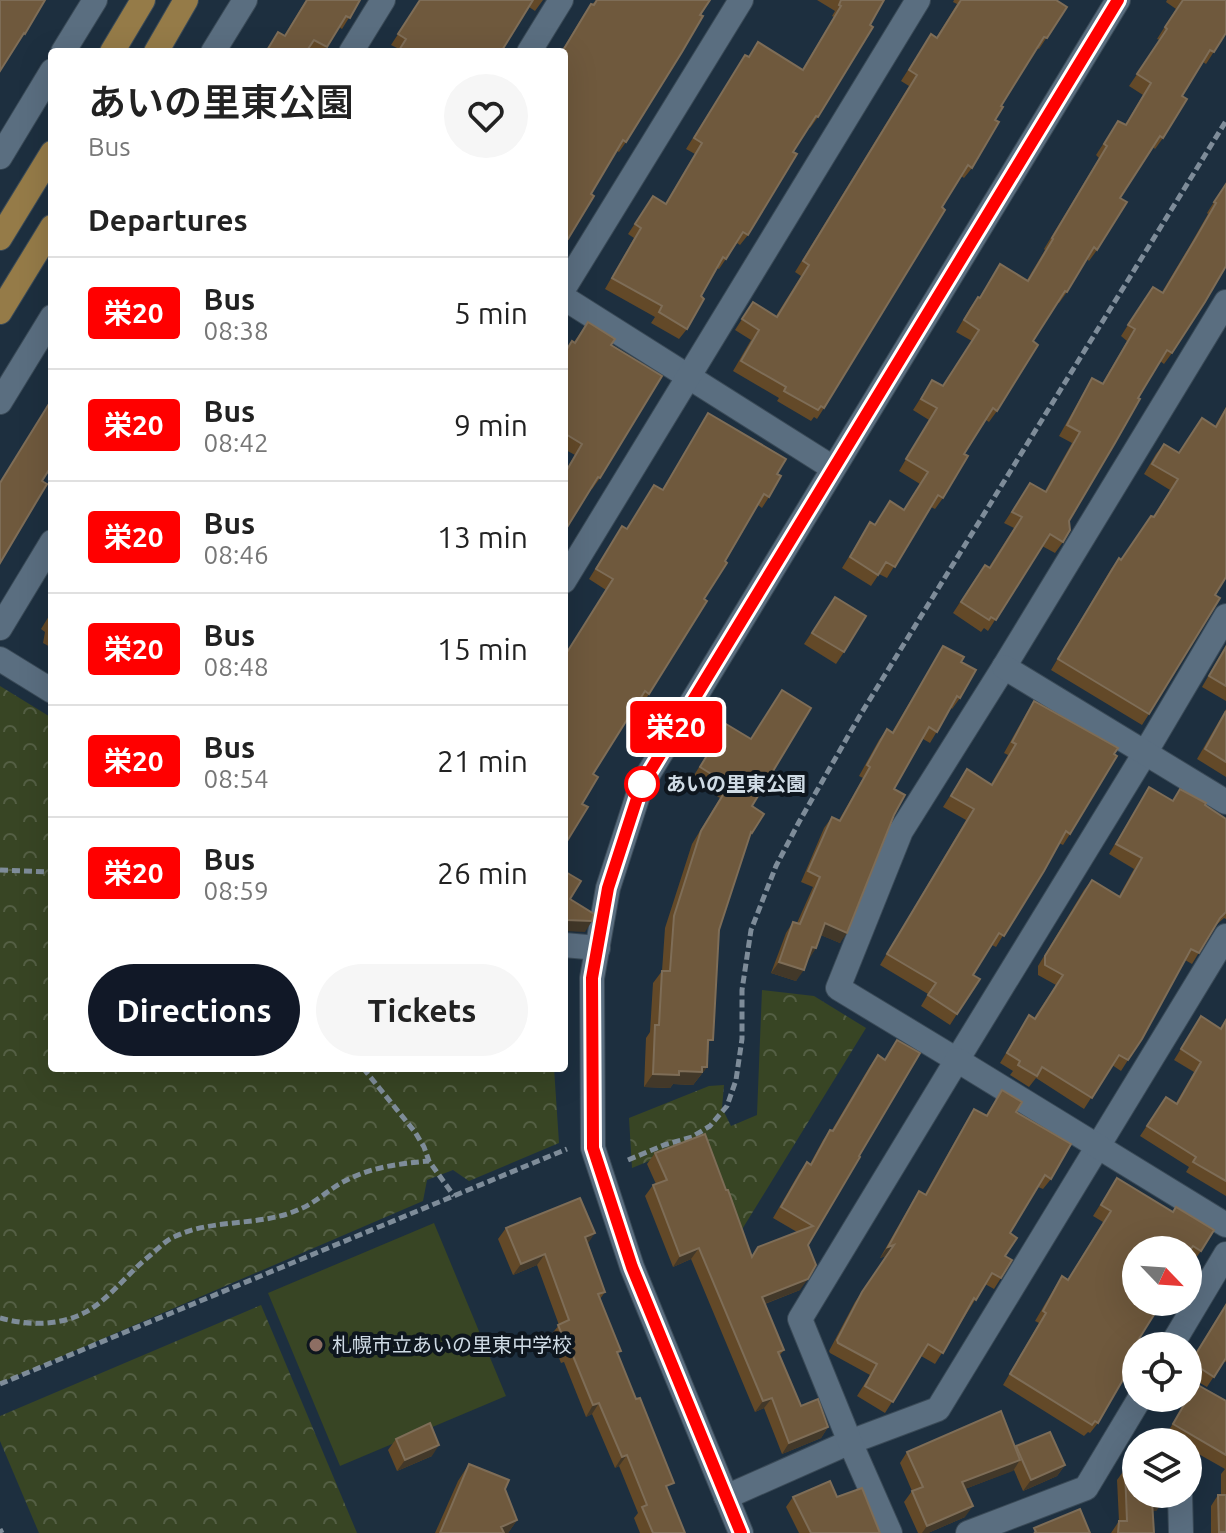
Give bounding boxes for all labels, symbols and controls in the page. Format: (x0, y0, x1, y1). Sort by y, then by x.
button: heart (444, 74, 528, 158)
text: あいの里東公園 (88, 81, 354, 123)
text: Bus (88, 132, 131, 161)
text: Departures (88, 203, 248, 237)
text: Bus (204, 282, 255, 316)
text: 5 min (454, 296, 528, 330)
text: 栄20 (104, 297, 164, 328)
text: 08:38 (204, 316, 269, 345)
text: Bus (204, 394, 255, 428)
text: 9 min (454, 408, 528, 442)
text: 栄20 (104, 409, 164, 440)
text: 08:42 (204, 428, 269, 457)
text: Bus (204, 506, 255, 540)
text: 13 min (437, 520, 528, 554)
text: 栄20 (104, 521, 164, 552)
text: 08:46 (204, 540, 269, 569)
text: Bus (204, 618, 255, 652)
text: 15 min (437, 632, 528, 666)
text: 栄20 (104, 633, 164, 664)
text: 08:48 (204, 652, 269, 681)
line badge: 栄20 (630, 701, 722, 753)
text: 栄20 (646, 711, 706, 742)
text: Bus (204, 730, 255, 764)
text: 21 min (437, 744, 528, 778)
text: 栄20 (104, 745, 164, 776)
text: 08:54 (204, 764, 269, 793)
marker: あいの里東公園 (625, 767, 659, 801)
place label: あいの里東公園 (666, 772, 806, 795)
text: Bus (204, 842, 255, 876)
text: 26 min (437, 856, 528, 890)
text: 栄20 (104, 857, 164, 888)
text: 08:59 (204, 876, 269, 905)
button: Directions (88, 964, 300, 1056)
button: Tickets (316, 964, 528, 1056)
north arrow (1122, 1236, 1202, 1316)
map controls (1122, 1236, 1202, 1508)
button: locate (1122, 1332, 1202, 1412)
place label: 札幌市立あいの里東中学校 (332, 1333, 572, 1356)
marker: 札幌市立あいの里東中学校 (307, 1336, 325, 1354)
button: layers (1122, 1428, 1202, 1508)

